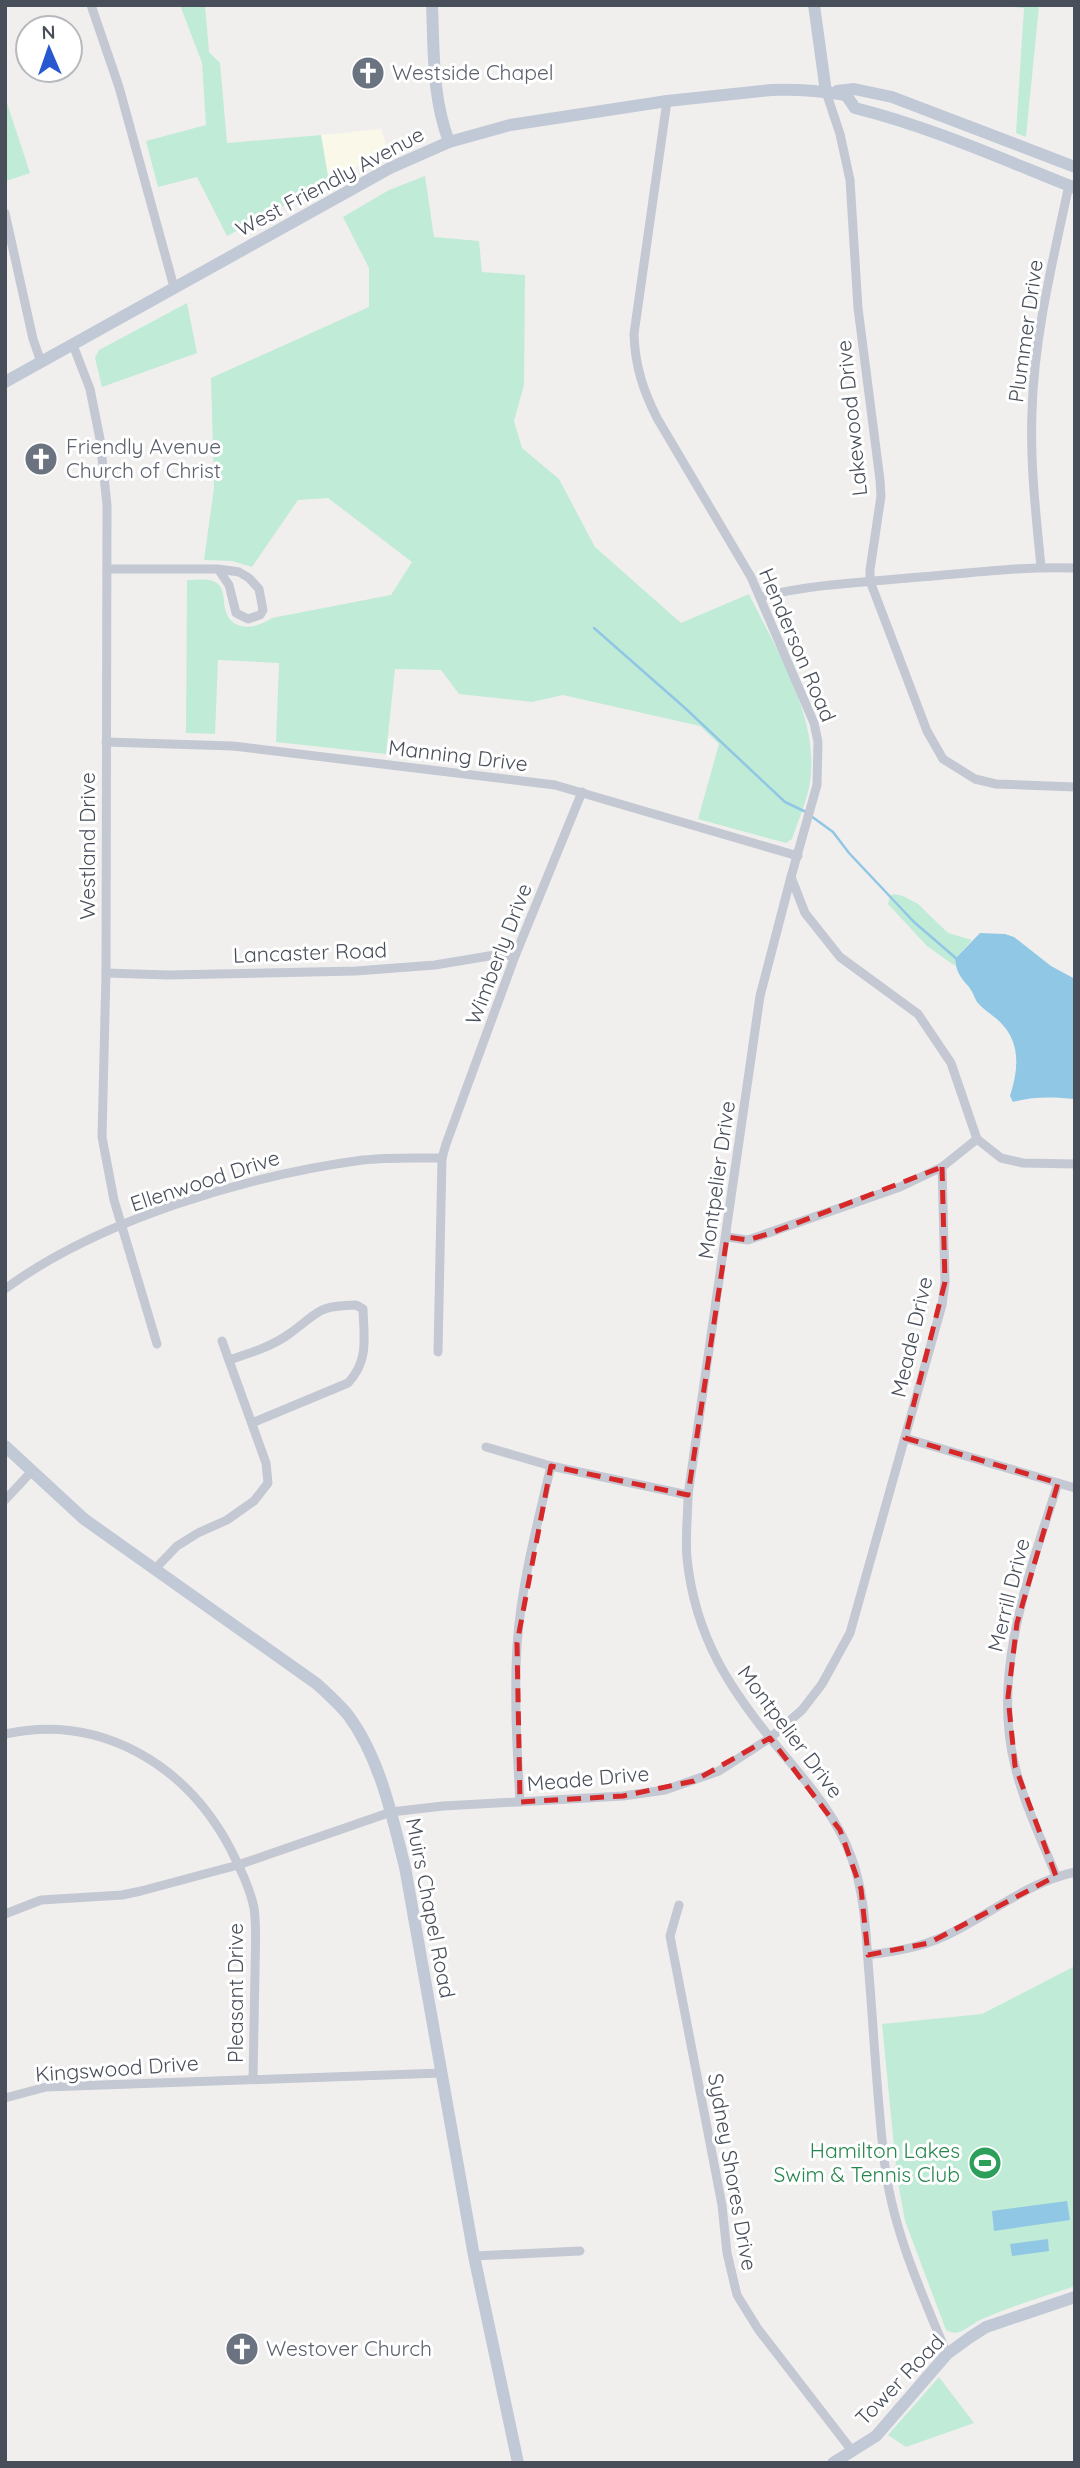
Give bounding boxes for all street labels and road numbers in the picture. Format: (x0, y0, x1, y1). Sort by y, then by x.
street label: West Friendly Avenue (231, 120, 428, 242)
street label: Plummer Drive (1002, 258, 1048, 404)
street label: Lakewood Drive (830, 339, 872, 497)
street label: Henderson Road (754, 564, 842, 725)
street label: Manning Drive (387, 734, 529, 776)
street label: Westland Drive (74, 772, 100, 920)
street label: Wimberly Drive (459, 879, 537, 1028)
street label: Lancaster Road (232, 936, 388, 968)
street label: Montpelier Drive (692, 1099, 740, 1261)
street label: Ellenwood Drive (127, 1144, 283, 1216)
street label: Meade Drive (885, 1274, 938, 1400)
street label: Merrill Drive (981, 1535, 1035, 1654)
street label: Montpelier Drive (732, 1660, 849, 1803)
street label: Meade Drive (526, 1760, 650, 1796)
street label: Muirs Chapel Road (401, 1815, 461, 2000)
street label: Pleasant Drive (222, 1923, 248, 2063)
street label: Kingswood Drive (34, 2049, 199, 2087)
street label: Sydney Shores Drive (703, 2071, 763, 2273)
street label: Tower Road (849, 2328, 949, 2430)

